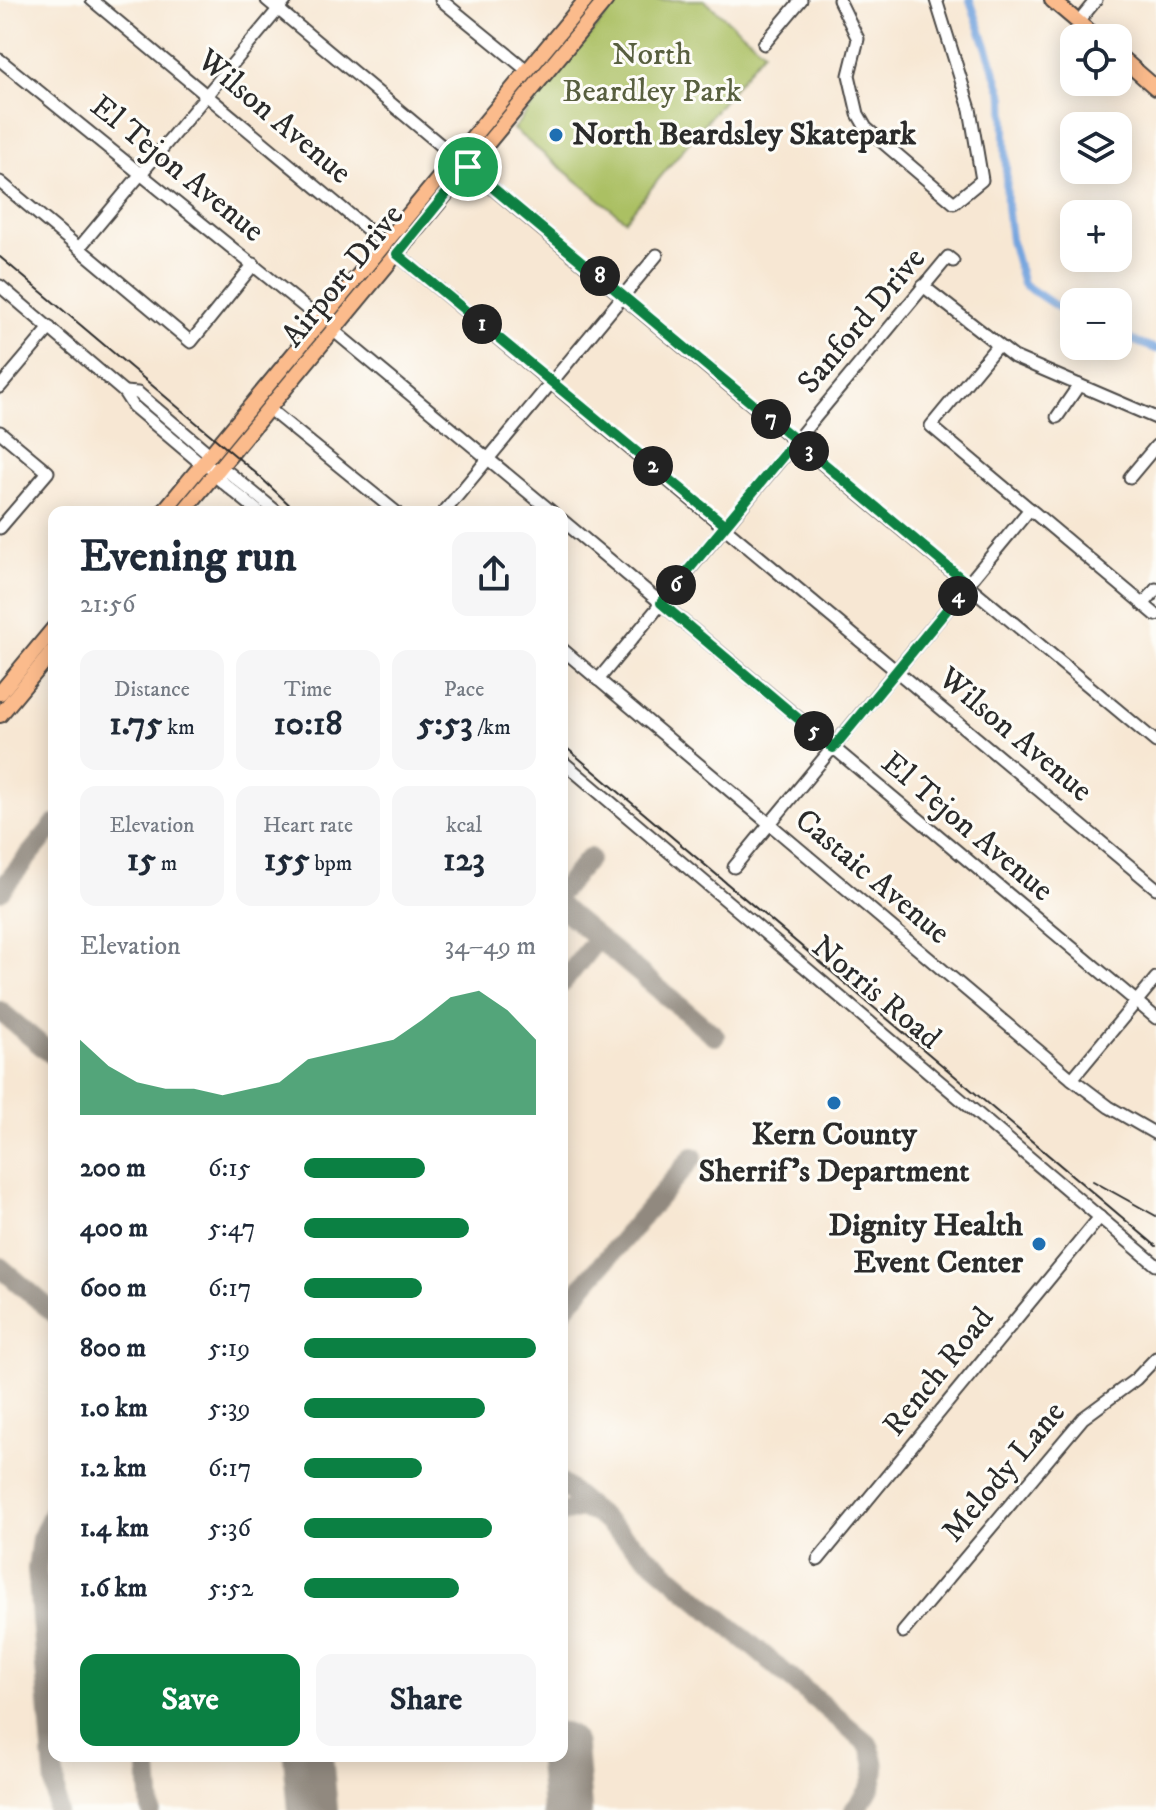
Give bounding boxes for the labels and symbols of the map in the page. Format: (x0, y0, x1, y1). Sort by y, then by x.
park label: North Beardley Park (562, 35, 742, 112)
street label: Wilson Avenue (188, 40, 359, 193)
street label: El Tejon Avenue (82, 87, 272, 251)
place label: North Beardsley Skatepark (572, 115, 917, 155)
marker: North Beardsley Skatepark (547, 126, 565, 144)
pin (434, 133, 502, 201)
street label: Airport Drive (273, 196, 413, 356)
street label: Sanford Drive (789, 240, 935, 402)
pin: 8 (580, 256, 620, 296)
pin: 1 (462, 304, 502, 344)
pin: 7 (751, 399, 791, 439)
pin: 3 (789, 431, 829, 471)
pin: 2 (633, 446, 673, 486)
pin: 6 (656, 565, 696, 605)
pin: 4 (938, 576, 978, 616)
street label: Wilson Avenue (929, 658, 1100, 811)
pin: 5 (794, 711, 834, 751)
street label: El Tejon Avenue (873, 743, 1061, 911)
street label: Castaic Avenue (786, 800, 958, 954)
street label: Norris Road (803, 927, 949, 1059)
marker: Kern County Sherrif's Department (825, 1094, 843, 1112)
place label: Kern County Sherrif's Department (698, 1115, 970, 1192)
place label: Dignity Health Event Center (828, 1206, 1024, 1283)
marker: Dignity Health Event Center (1030, 1235, 1048, 1253)
street label: Rench Road (875, 1299, 1003, 1445)
street label: Melody Lane (934, 1393, 1074, 1551)

